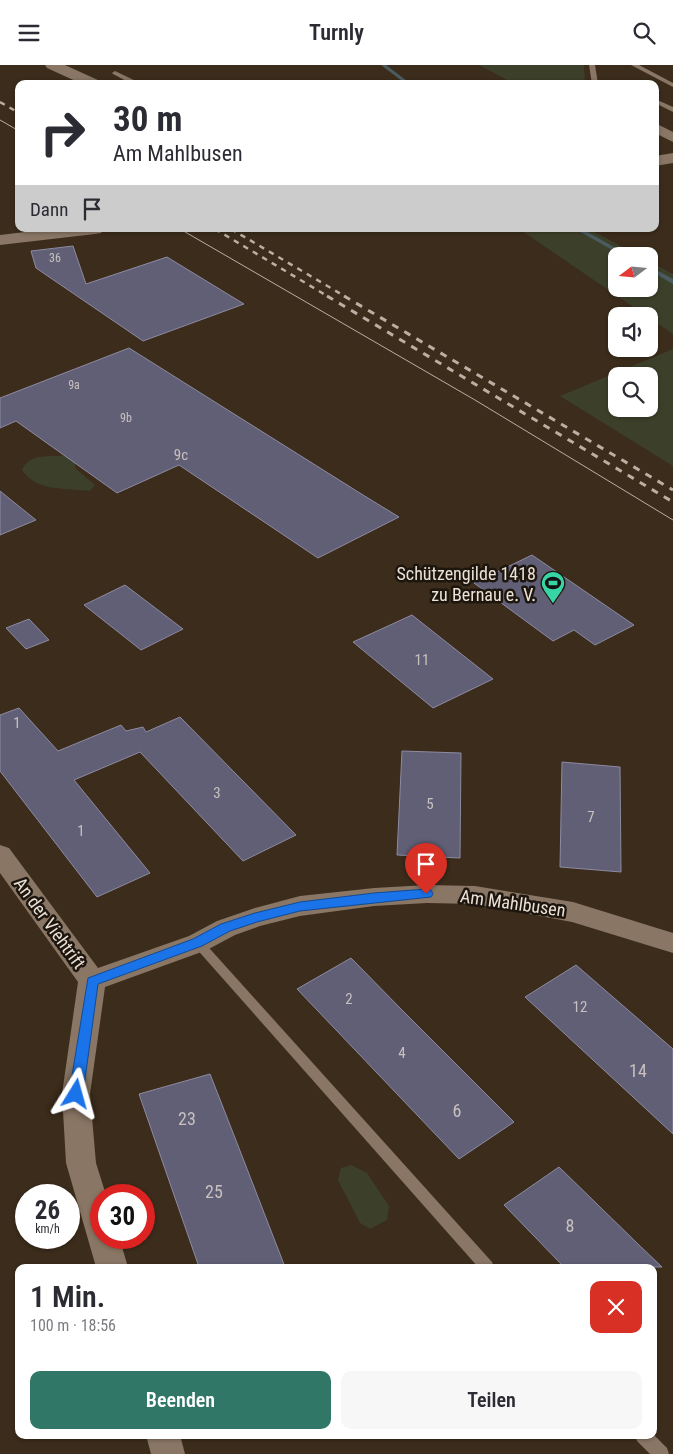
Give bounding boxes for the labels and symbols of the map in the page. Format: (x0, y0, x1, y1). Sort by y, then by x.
north arrow (608, 247, 658, 297)
house number: 36 (49, 251, 61, 265)
house number: 9a (68, 378, 80, 392)
house number: 9b (120, 411, 132, 425)
house number: 9c (174, 446, 188, 464)
place label: Schützengilde 1418 zu Bernau e. V. (397, 563, 536, 605)
sports icon: Schützengilde 1418 zu Bernau e. V. (540, 570, 566, 604)
house number: 11 (415, 651, 429, 669)
house number: 1 (13, 714, 21, 732)
house number: 3 (213, 784, 221, 802)
house number: 5 (426, 795, 434, 813)
house number: 7 (587, 808, 595, 826)
house number: 1 (77, 822, 85, 840)
pin (405, 843, 447, 894)
street label: An der Viehtrift (10, 873, 90, 973)
street label: Am Mahlbusen (459, 885, 567, 921)
house number: 2 (345, 990, 353, 1008)
house number: 12 (573, 998, 587, 1016)
house number: 4 (398, 1044, 406, 1062)
house number: 14 (629, 1060, 647, 1081)
position arrow (49, 1067, 101, 1119)
house number: 6 (453, 1100, 461, 1121)
house number: 23 (178, 1108, 196, 1129)
house number: 25 (205, 1181, 223, 1202)
speed limit sign: 30 (90, 1184, 155, 1249)
house number: 8 (566, 1215, 574, 1236)

